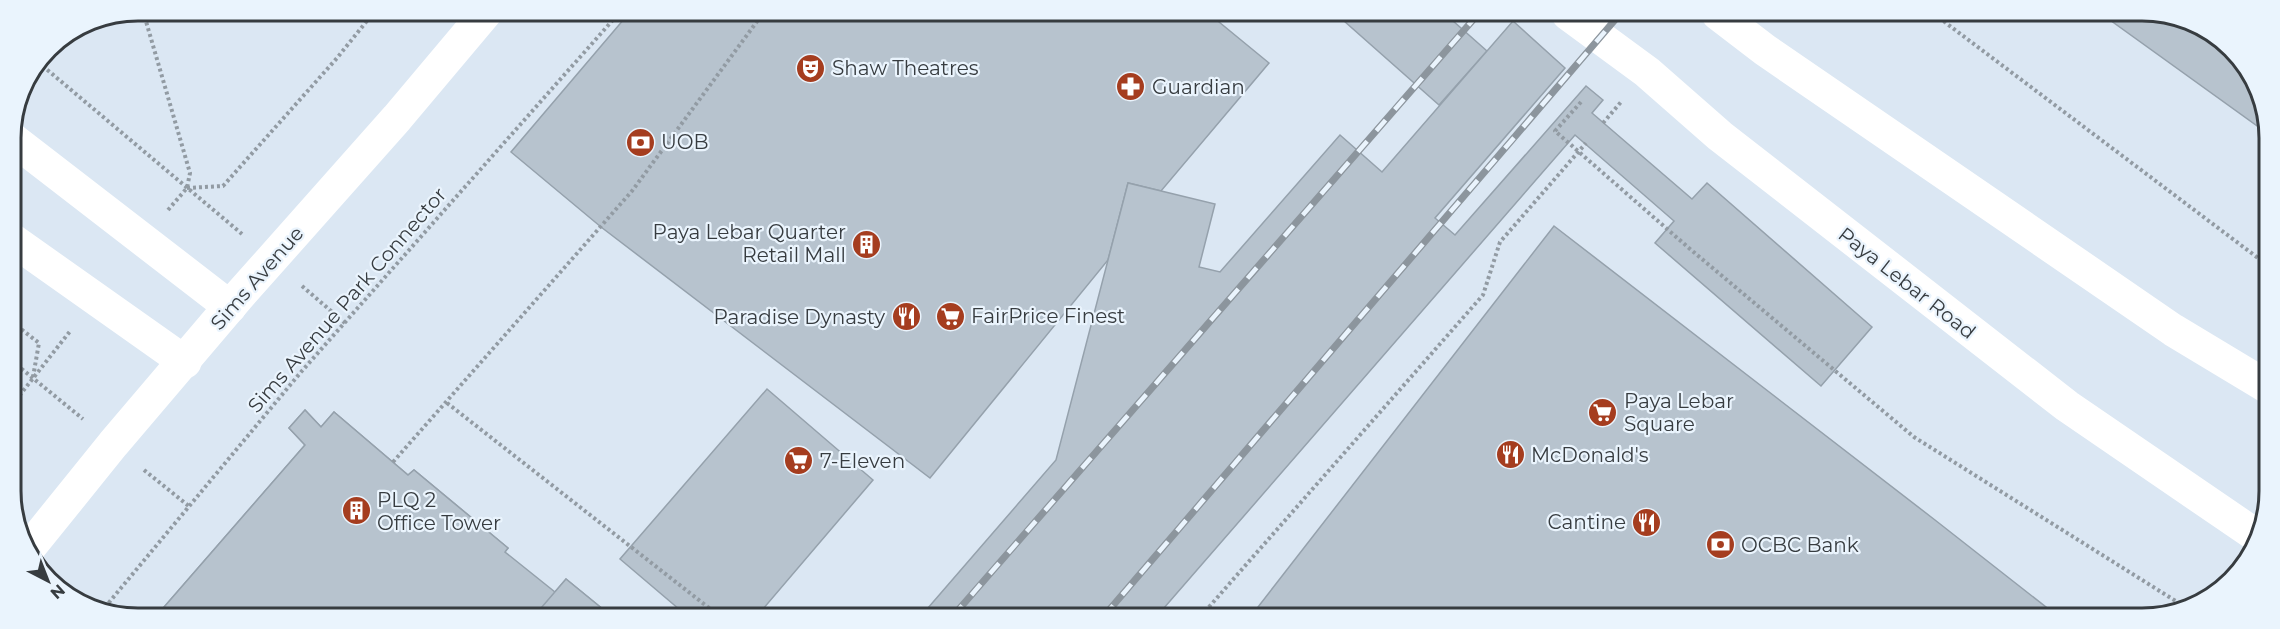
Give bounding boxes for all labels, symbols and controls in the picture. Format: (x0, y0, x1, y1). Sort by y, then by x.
theatre icon: Shaw Theatres (795, 52, 827, 84)
place label: Shaw Theatres (832, 56, 979, 80)
pharmacy icon: Guardian (1115, 71, 1147, 103)
place label: Guardian (1152, 75, 1245, 99)
bank icon: UOB (624, 126, 656, 158)
place label: UOB (661, 130, 709, 154)
street label: Sims Avenue Park Connector (243, 182, 451, 418)
place label: Paya Lebar Quarter Retail Mall (653, 220, 846, 267)
street label: Sims Avenue (205, 221, 309, 335)
street label: Paya Lebar Road (1834, 222, 1980, 344)
building icon: Paya Lebar Quarter Retail Mall (851, 228, 883, 260)
supermarket icon: FairPrice Finest (934, 300, 966, 332)
restaurant icon: Paradise Dynasty (890, 301, 922, 333)
place label: FairPrice Finest (971, 304, 1125, 328)
place label: Paradise Dynasty (713, 305, 885, 329)
place label: Paya Lebar Square (1624, 389, 1734, 436)
supermarket icon: Paya Lebar Square (1587, 397, 1619, 429)
restaurant icon: McDonald's (1494, 439, 1526, 471)
place label: McDonald's (1531, 443, 1649, 467)
supermarket icon: 7-Eleven (783, 445, 815, 477)
place label: 7-Eleven (820, 449, 905, 473)
place label: PLQ 2 Office Tower (377, 488, 501, 535)
building icon: PLQ 2 Office Tower (340, 495, 372, 527)
restaurant icon: Cantine (1631, 506, 1663, 538)
place label: Cantine (1548, 510, 1626, 534)
bank icon: OCBC Bank (1704, 529, 1736, 561)
place label: OCBC Bank (1741, 533, 1859, 557)
north arrow (18, 551, 78, 611)
text: N (47, 580, 69, 603)

